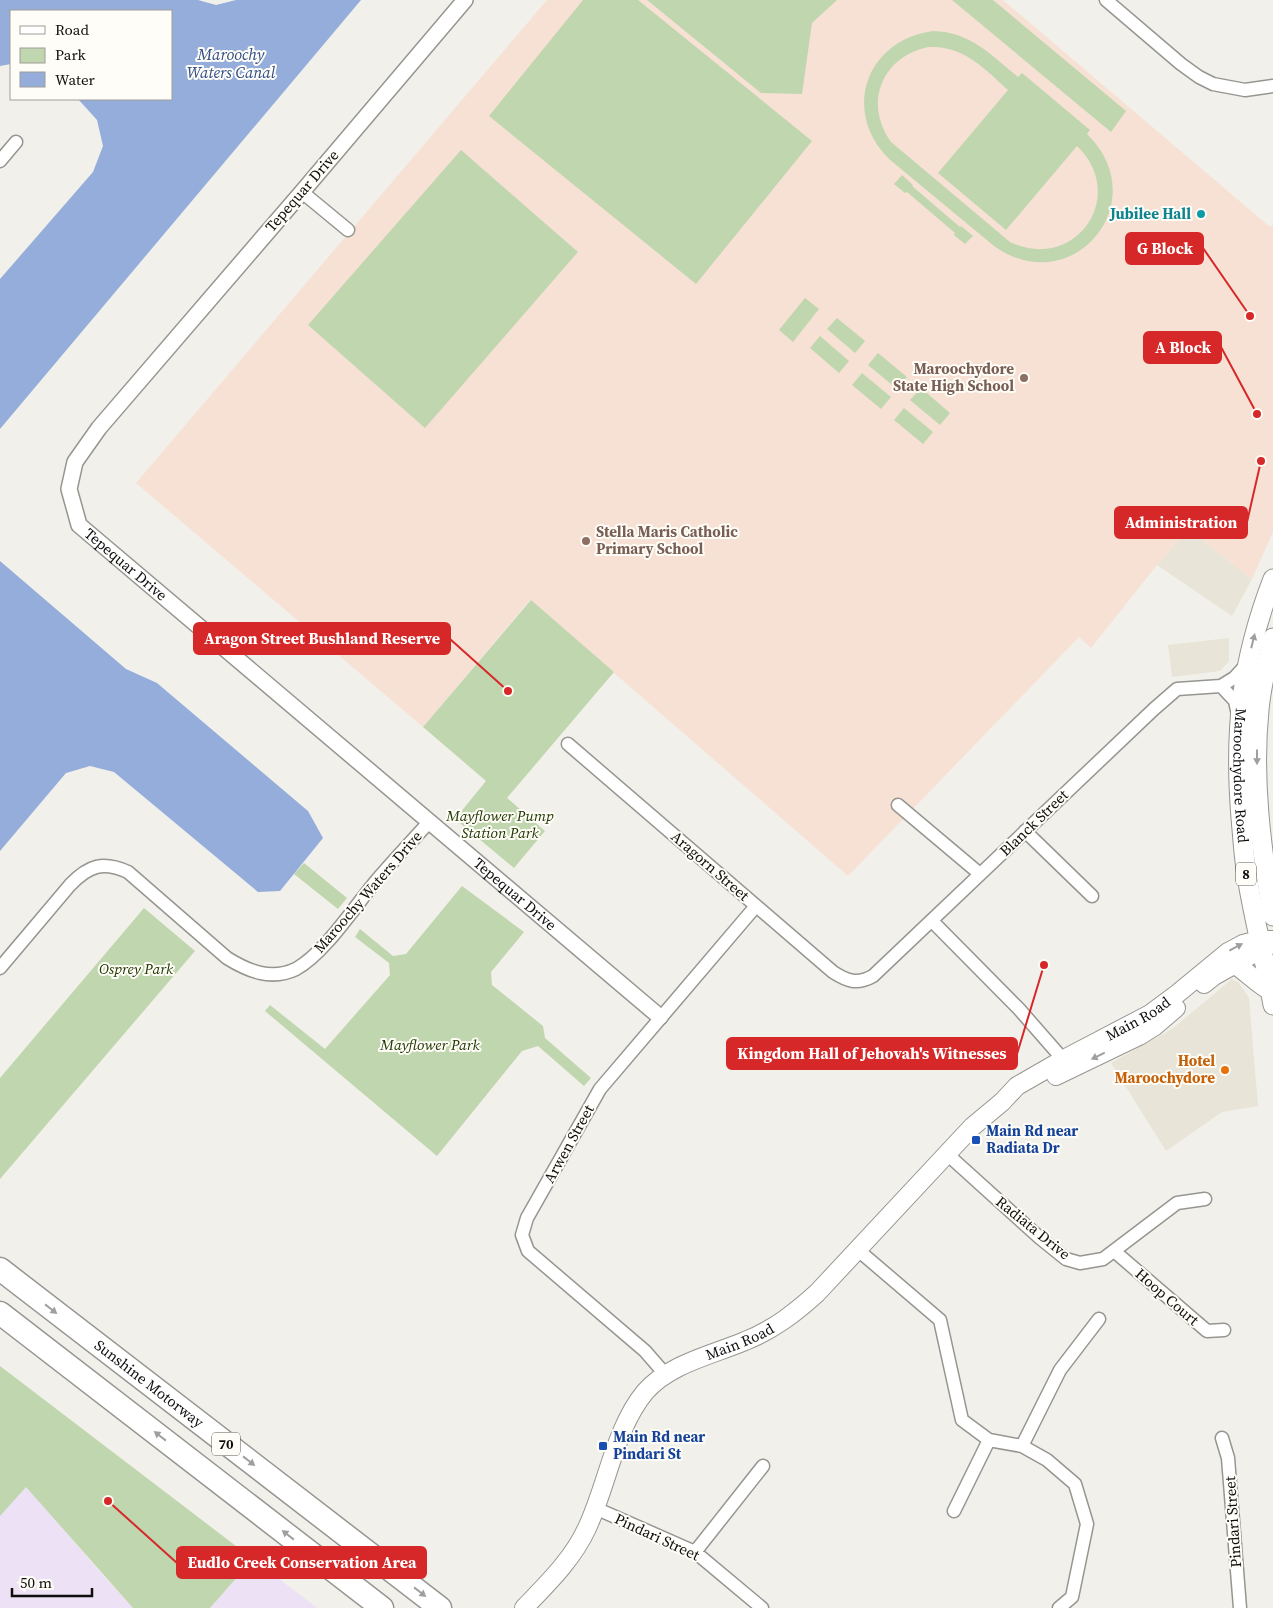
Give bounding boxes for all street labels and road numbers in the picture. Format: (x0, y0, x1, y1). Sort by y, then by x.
street label: Tepequar Drive (260, 145, 343, 236)
street label: Tepequar Drive (80, 523, 172, 606)
street label: Maroochydore Road (1229, 707, 1254, 844)
street label: Blanck Street (995, 784, 1073, 861)
street label: Maroochy Waters Drive (309, 826, 427, 957)
street label: Aragorn Street (667, 826, 754, 906)
street label: Tepequar Drive (469, 853, 561, 935)
road number: 8 (1236, 862, 1256, 886)
street label: Main Road (1102, 991, 1175, 1045)
street label: Arwen Street (538, 1101, 599, 1187)
street label: Radiata Drive (992, 1191, 1075, 1264)
street label: Hoop Court (1131, 1263, 1204, 1330)
street label: Main Road (703, 1318, 778, 1365)
street label: Sunshine Motorway (90, 1334, 209, 1432)
road number: 70 (212, 1432, 240, 1456)
street label: Pindari Street (1219, 1476, 1246, 1568)
street label: Pindari Street (611, 1508, 703, 1565)

